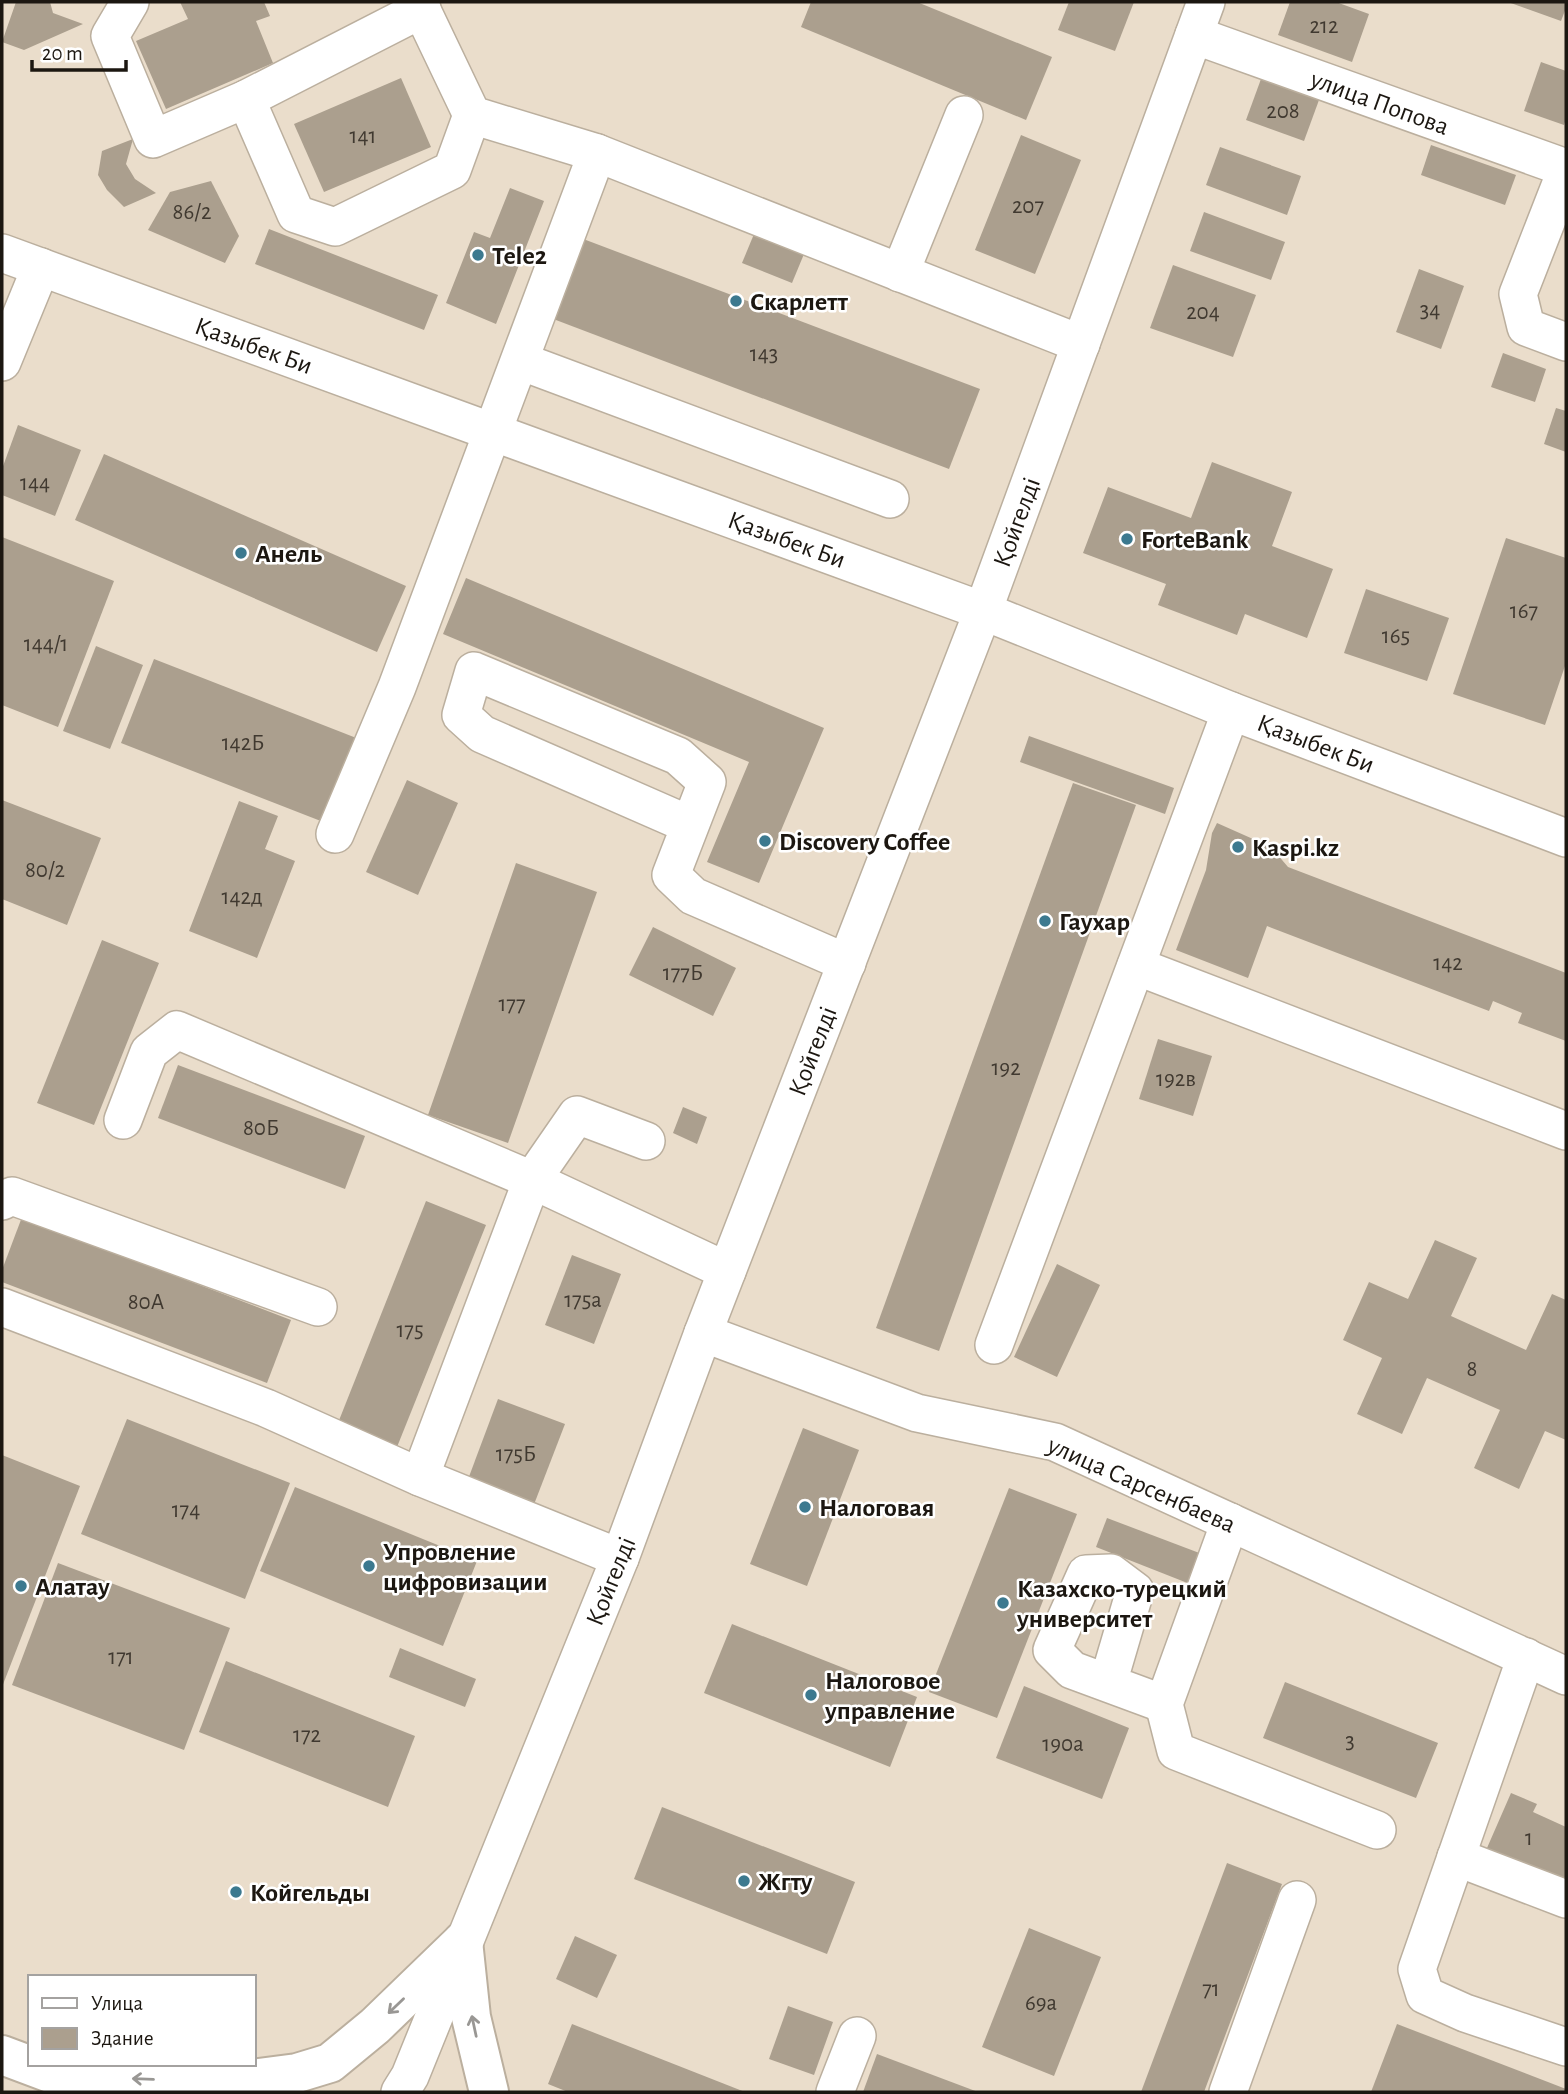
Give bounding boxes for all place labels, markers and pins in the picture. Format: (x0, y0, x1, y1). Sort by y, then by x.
place label: Tele2 (492, 243, 547, 269)
marker: Tele2 (470, 247, 486, 263)
place label: Скарлетт (750, 289, 849, 315)
marker: Скарлетт (728, 293, 744, 309)
place label: ForteBank (1141, 527, 1248, 553)
marker: ForteBank (1119, 531, 1135, 547)
place label: Анель (255, 541, 322, 567)
marker: Анель (233, 545, 249, 561)
place label: Discovery Coffee (779, 829, 950, 855)
marker: Discovery Coffee (757, 833, 773, 849)
place label: Kaspi.kz (1252, 835, 1339, 861)
marker: Kaspi.kz (1230, 839, 1246, 855)
place label: Гаухар (1059, 909, 1130, 935)
marker: Гаухар (1037, 913, 1053, 929)
place label: Налоговая (819, 1495, 934, 1521)
marker: Налоговая (797, 1499, 813, 1515)
place label: Упровление цифровизации (383, 1539, 548, 1595)
marker: Упровление цифровизации (361, 1558, 377, 1574)
place label: Алатау (35, 1574, 110, 1600)
place label: Казахско-турецкий университет (1016, 1576, 1227, 1632)
marker: Алатау (13, 1578, 29, 1594)
marker: Казахско-турецкий университет (995, 1595, 1011, 1611)
place label: Налоговое управление (824, 1668, 955, 1724)
marker: Налоговое управление (803, 1687, 819, 1703)
place label: Жгту (758, 1869, 813, 1895)
marker: Жгту (736, 1873, 752, 1889)
place label: Койгельды (250, 1880, 370, 1906)
marker: Койгельды (228, 1884, 244, 1900)

